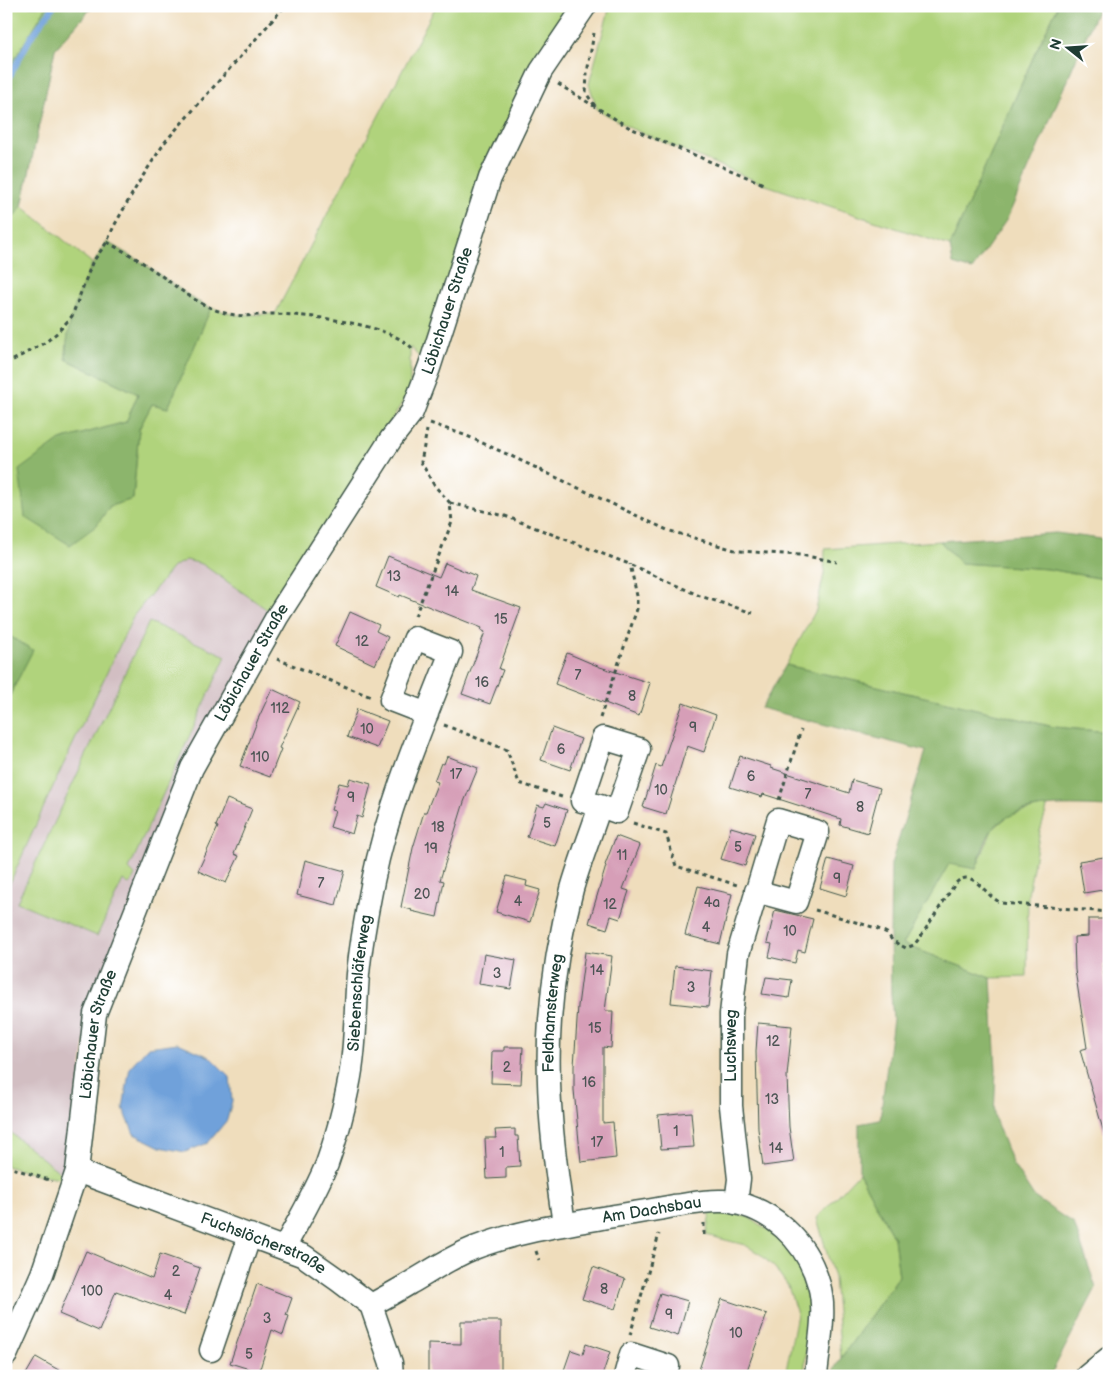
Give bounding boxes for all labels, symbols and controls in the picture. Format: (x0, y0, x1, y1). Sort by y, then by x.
north arrow (1042, 22, 1092, 72)
text: N (1046, 37, 1066, 52)
street label: Löbichauer Straße (418, 244, 477, 377)
house number: 13 (387, 568, 401, 585)
house number: 14 (445, 583, 459, 600)
street label: Löbichauer Straße (211, 599, 293, 725)
house number: 15 (494, 611, 508, 628)
house number: 12 (355, 633, 370, 650)
house number: 7 (575, 667, 582, 684)
house number: 16 (475, 674, 489, 691)
house number: 8 (628, 688, 636, 705)
house number: 112 (270, 700, 290, 717)
house number: 9 (689, 719, 697, 736)
house number: 10 (360, 721, 374, 738)
house number: 6 (557, 741, 566, 758)
house number: 110 (250, 749, 270, 766)
house number: 17 (450, 766, 462, 783)
house number: 6 (747, 768, 756, 785)
house number: 10 (654, 782, 668, 799)
house number: 7 (805, 786, 812, 803)
house number: 9 (347, 789, 355, 806)
house number: 8 (856, 799, 864, 816)
house number: 5 (543, 815, 551, 832)
house number: 18 (431, 819, 445, 836)
house number: 5 (734, 839, 742, 856)
house number: 19 (424, 840, 438, 857)
house number: 11 (617, 847, 627, 864)
house number: 9 (833, 870, 841, 887)
house number: 7 (318, 875, 325, 892)
house number: 20 (414, 886, 430, 903)
house number: 4 (514, 893, 523, 910)
house number: 4a (704, 894, 720, 911)
house number: 12 (603, 896, 618, 913)
street label: Siebenschläferweg (344, 913, 376, 1052)
house number: 4 (702, 919, 711, 936)
house number: 10 (783, 923, 797, 940)
street label: Feldhamsterweg (539, 952, 567, 1073)
house number: 14 (590, 962, 604, 979)
house number: 3 (493, 965, 501, 982)
street label: Löbichauer Straße (76, 966, 121, 1100)
house number: 3 (687, 979, 695, 996)
street label: Luchsweg (721, 1008, 741, 1082)
house number: 15 (588, 1020, 602, 1037)
house number: 12 (766, 1033, 781, 1050)
house number: 2 (503, 1059, 512, 1076)
house number: 16 (582, 1074, 596, 1091)
house number: 13 (765, 1091, 779, 1108)
house number: 1 (673, 1123, 679, 1140)
house number: 17 (591, 1134, 603, 1151)
house number: 14 (769, 1140, 783, 1157)
house number: 1 (499, 1144, 505, 1161)
street label: Am Dachsbau (601, 1193, 703, 1227)
street label: Fuchslöcherstraße (198, 1209, 330, 1278)
house number: 2 (172, 1263, 181, 1280)
house number: 8 (600, 1281, 608, 1298)
house number: 100 (81, 1283, 103, 1300)
house number: 4 (164, 1287, 173, 1304)
house number: 9 (665, 1306, 673, 1323)
house number: 3 (263, 1310, 271, 1327)
house number: 10 (729, 1325, 743, 1342)
house number: 5 (245, 1346, 253, 1363)

